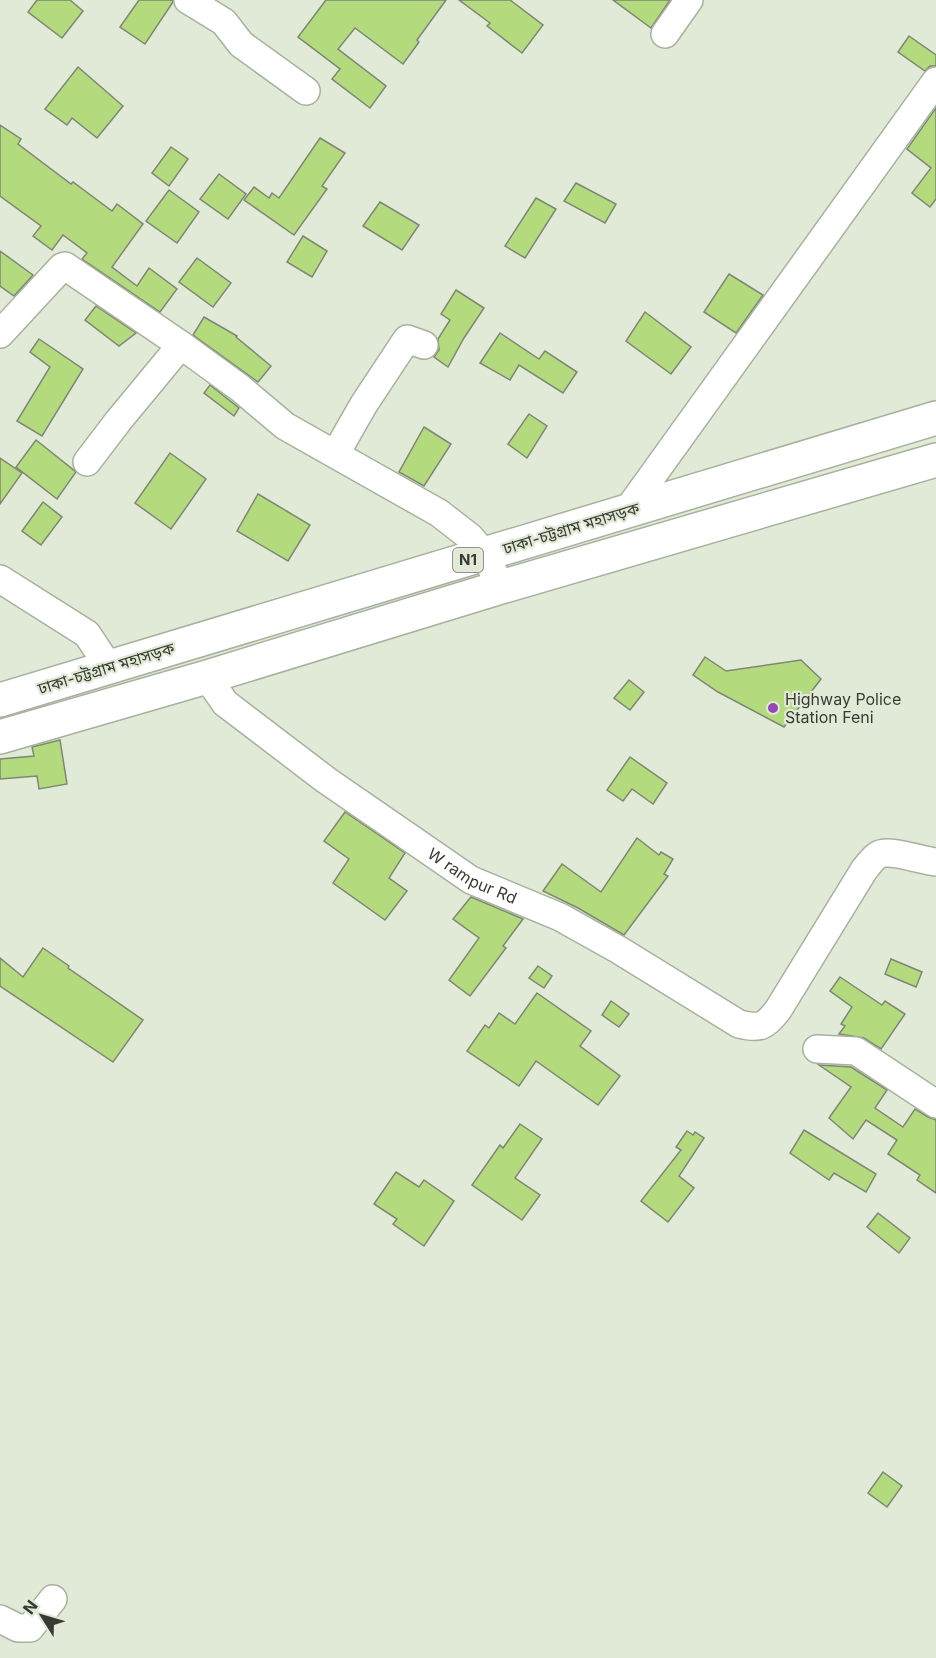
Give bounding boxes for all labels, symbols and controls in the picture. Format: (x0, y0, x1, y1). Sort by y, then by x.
street label: ঢাকা-চট্টগ্রাম মহাসড়ক (499, 497, 643, 559)
road number: N1 (453, 548, 483, 572)
street label: ঢাকা-চট্টগ্রাম মহাসড়ক (34, 637, 178, 699)
place label: Highway Police Station Feni (785, 689, 901, 727)
marker: Highway Police Station Feni (766, 701, 780, 715)
street label: W rampur Rd (424, 843, 520, 908)
north arrow (12, 1586, 72, 1646)
text: N (18, 1596, 42, 1618)

